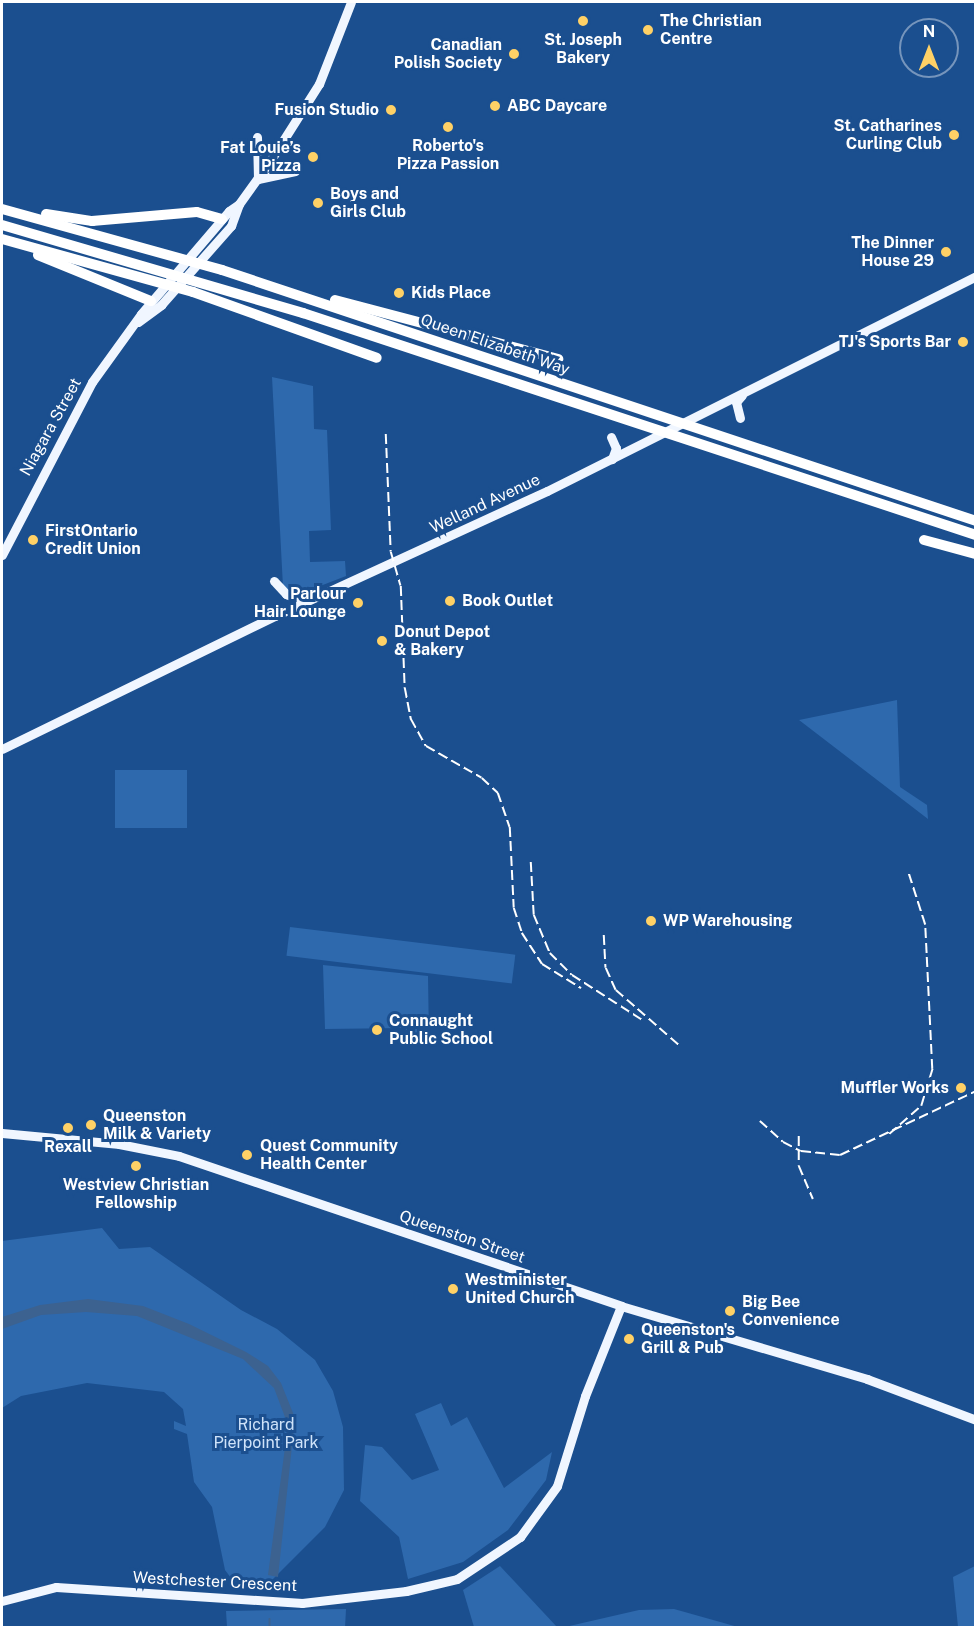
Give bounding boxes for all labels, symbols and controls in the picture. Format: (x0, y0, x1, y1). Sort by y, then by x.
place label: The Christian Centre (660, 11, 762, 49)
marker: St. Joseph Bakery (576, 14, 590, 28)
north arrow (899, 18, 959, 78)
text: N (923, 22, 935, 41)
marker: The Christian Centre (641, 23, 655, 37)
place label: St. Joseph Bakery (544, 30, 622, 68)
place label: Canadian Polish Society (394, 35, 502, 73)
marker: Canadian Polish Society (507, 47, 521, 61)
place label: ABC Daycare (507, 96, 607, 116)
marker: ABC Daycare (488, 99, 502, 113)
place label: Fusion Studio (275, 100, 379, 120)
marker: Fusion Studio (384, 103, 398, 117)
place label: St. Catharines Curling Club (833, 116, 942, 154)
marker: Roberto's Pizza Passion (441, 120, 455, 134)
marker: St. Catharines Curling Club (947, 128, 961, 142)
place label: Roberto's Pizza Passion (397, 136, 499, 174)
place label: Fat Louie’s Pizza (220, 138, 301, 176)
marker: Fat Louie’s Pizza (306, 150, 320, 164)
place label: Boys and Girls Club (330, 184, 406, 222)
marker: Boys and Girls Club (311, 196, 325, 210)
place label: The Dinner House 29 (851, 233, 934, 271)
marker: The Dinner House 29 (939, 245, 953, 259)
place label: Kids Place (411, 283, 491, 303)
marker: Kids Place (392, 286, 406, 300)
street label: Queen Elizabeth Way (418, 310, 572, 380)
place label: TJ's Sports Bar (838, 332, 951, 352)
marker: TJ's Sports Bar (956, 335, 970, 349)
street label: Niagara Street (16, 375, 86, 479)
street label: Welland Avenue (427, 470, 543, 538)
place label: FirstOntario Credit Union (45, 521, 141, 559)
marker: FirstOntario Credit Union (26, 533, 40, 547)
place label: Parlour Hair Lounge (254, 584, 346, 622)
place label: Book Outlet (462, 591, 553, 611)
marker: Book Outlet (443, 594, 457, 608)
marker: Parlour Hair Lounge (351, 596, 365, 610)
place label: Donut Depot & Bakery (394, 622, 490, 660)
marker: Donut Depot & Bakery (375, 634, 389, 648)
place label: WP Warehousing (663, 911, 793, 931)
marker: WP Warehousing (644, 914, 658, 928)
place label: Connaught Public School (389, 1011, 493, 1049)
marker: Connaught Public School (370, 1023, 384, 1037)
place label: Muffler Works (840, 1078, 949, 1098)
marker: Muffler Works (954, 1081, 968, 1095)
place label: Queenston Milk & Variety (103, 1106, 211, 1144)
marker: Queenston Milk & Variety (84, 1118, 98, 1132)
marker: Rexall (61, 1121, 75, 1135)
place label: Quest Community Health Center (260, 1136, 398, 1174)
place label: Rexall (44, 1137, 92, 1157)
marker: Quest Community Health Center (238, 1146, 256, 1164)
marker: Westview Christian Fellowship (129, 1159, 143, 1173)
place label: Westview Christian Fellowship (63, 1175, 209, 1213)
street label: Queenston Street (397, 1207, 527, 1267)
place label: Westminister United Church (465, 1270, 575, 1308)
marker: Westminister United Church (446, 1282, 460, 1296)
place label: Big Bee Convenience (742, 1292, 840, 1330)
marker: Big Bee Convenience (723, 1304, 737, 1318)
place label: Queenston's Grill & Pub (641, 1320, 735, 1358)
marker: Queenston's Grill & Pub (622, 1332, 636, 1346)
park label: Richard Pierpoint Park (213, 1415, 319, 1453)
street label: Westchester Crescent (132, 1568, 298, 1596)

